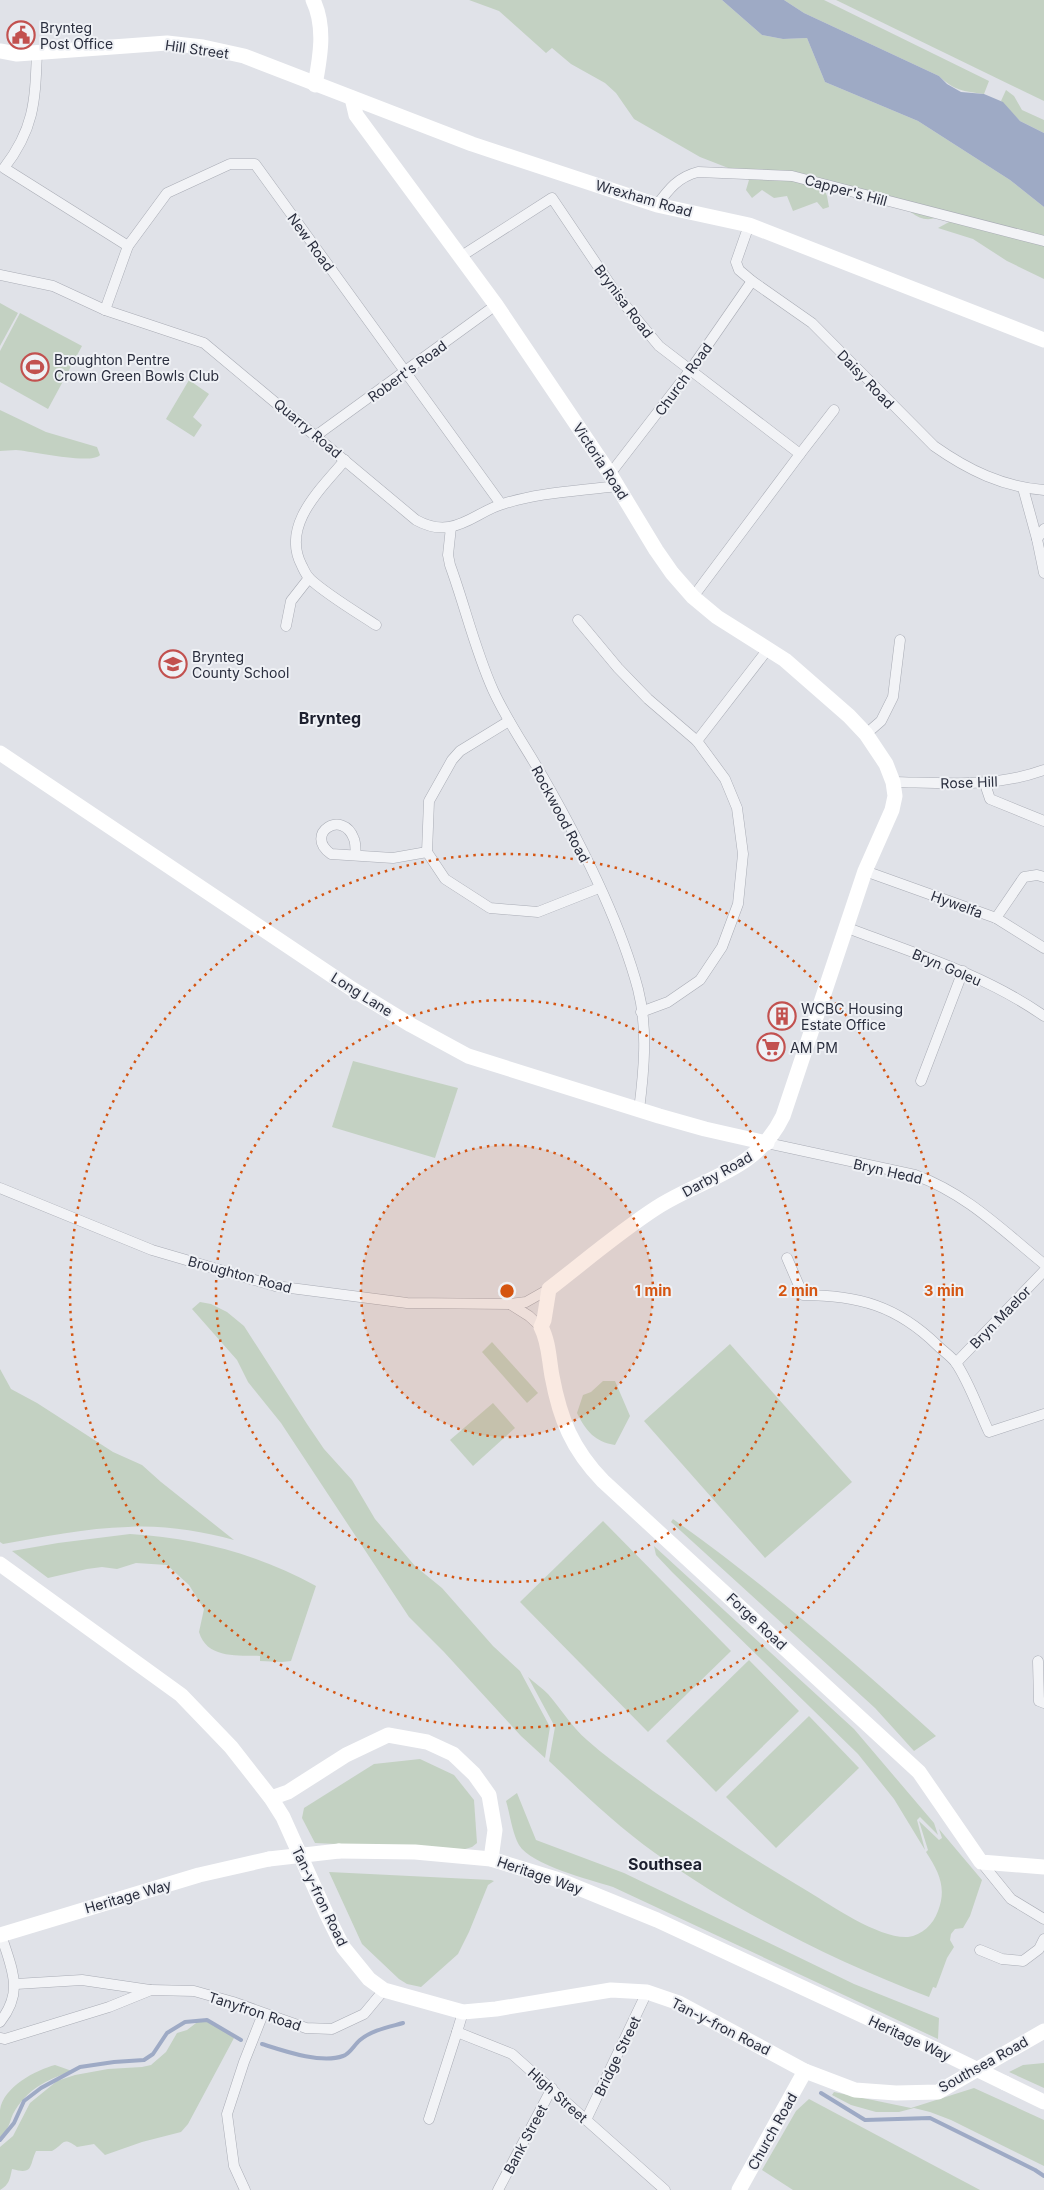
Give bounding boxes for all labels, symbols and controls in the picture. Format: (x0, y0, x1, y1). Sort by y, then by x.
place label: Brynteg Post Office (40, 19, 113, 52)
public building icon: Brynteg Post Office (6, 20, 36, 50)
street label: Hill Street (164, 36, 230, 62)
street label: Capper's Hill (803, 171, 889, 209)
street label: Wrexham Road (594, 176, 694, 220)
street label: New Road (284, 210, 338, 274)
street label: Brynisa Road (591, 261, 657, 341)
street label: Robert's Road (364, 337, 450, 405)
street label: Church Road (651, 339, 715, 419)
street label: Daisy Road (834, 346, 898, 412)
place label: Broughton Pentre Crown Green Bowls Club (54, 351, 219, 384)
sports icon: Broughton Pentre Crown Green Bowls Club (20, 352, 50, 382)
street label: Quarry Road (271, 395, 345, 461)
street label: Victoria Road (570, 419, 632, 503)
place label: Brynteg County School (192, 648, 289, 681)
school or university icon: Brynteg County School (158, 649, 188, 679)
district label: Brynteg (299, 708, 361, 728)
street label: Rockwood Road (528, 763, 594, 865)
street label: Rose Hill (940, 773, 998, 791)
street label: Hywelfa (929, 887, 985, 921)
street label: Bryn Goleu (910, 945, 984, 989)
street label: Long Lane (328, 968, 396, 1020)
place label: WCBC Housing Estate Office (801, 1000, 903, 1033)
building icon: WCBC Housing Estate Office (767, 1001, 797, 1031)
supermarket icon: AM PM (756, 1032, 786, 1062)
place label: AM PM (790, 1039, 838, 1056)
street label: Darby Road (679, 1148, 755, 1200)
street label: Bryn Hedd (852, 1155, 924, 1187)
street label: Broughton Road (186, 1252, 294, 1296)
text: 1 min (634, 1281, 672, 1300)
text: 2 min (778, 1281, 818, 1300)
text: 3 min (924, 1281, 964, 1300)
centre of rings (498, 1282, 516, 1300)
street label: Bryn Maelor (966, 1282, 1034, 1352)
street label: Forge Road (724, 1589, 790, 1653)
street label: Tan-y-fron Road (288, 1843, 352, 1949)
street label: Heritage Way (495, 1852, 585, 1898)
district label: Southsea (628, 1854, 702, 1874)
street label: Heritage Way (83, 1875, 173, 1916)
street label: Tanyfron Road (206, 1988, 304, 2034)
street label: Tan-y-fron Road (669, 1994, 773, 2058)
street label: Heritage Way (866, 2011, 954, 2065)
street label: Bridge Street (590, 2013, 644, 2099)
street label: Southsea Road (935, 2032, 1031, 2096)
street label: High Street (525, 2064, 592, 2126)
street label: Church Road (744, 2089, 800, 2173)
street label: Bank Street (500, 2101, 551, 2177)

